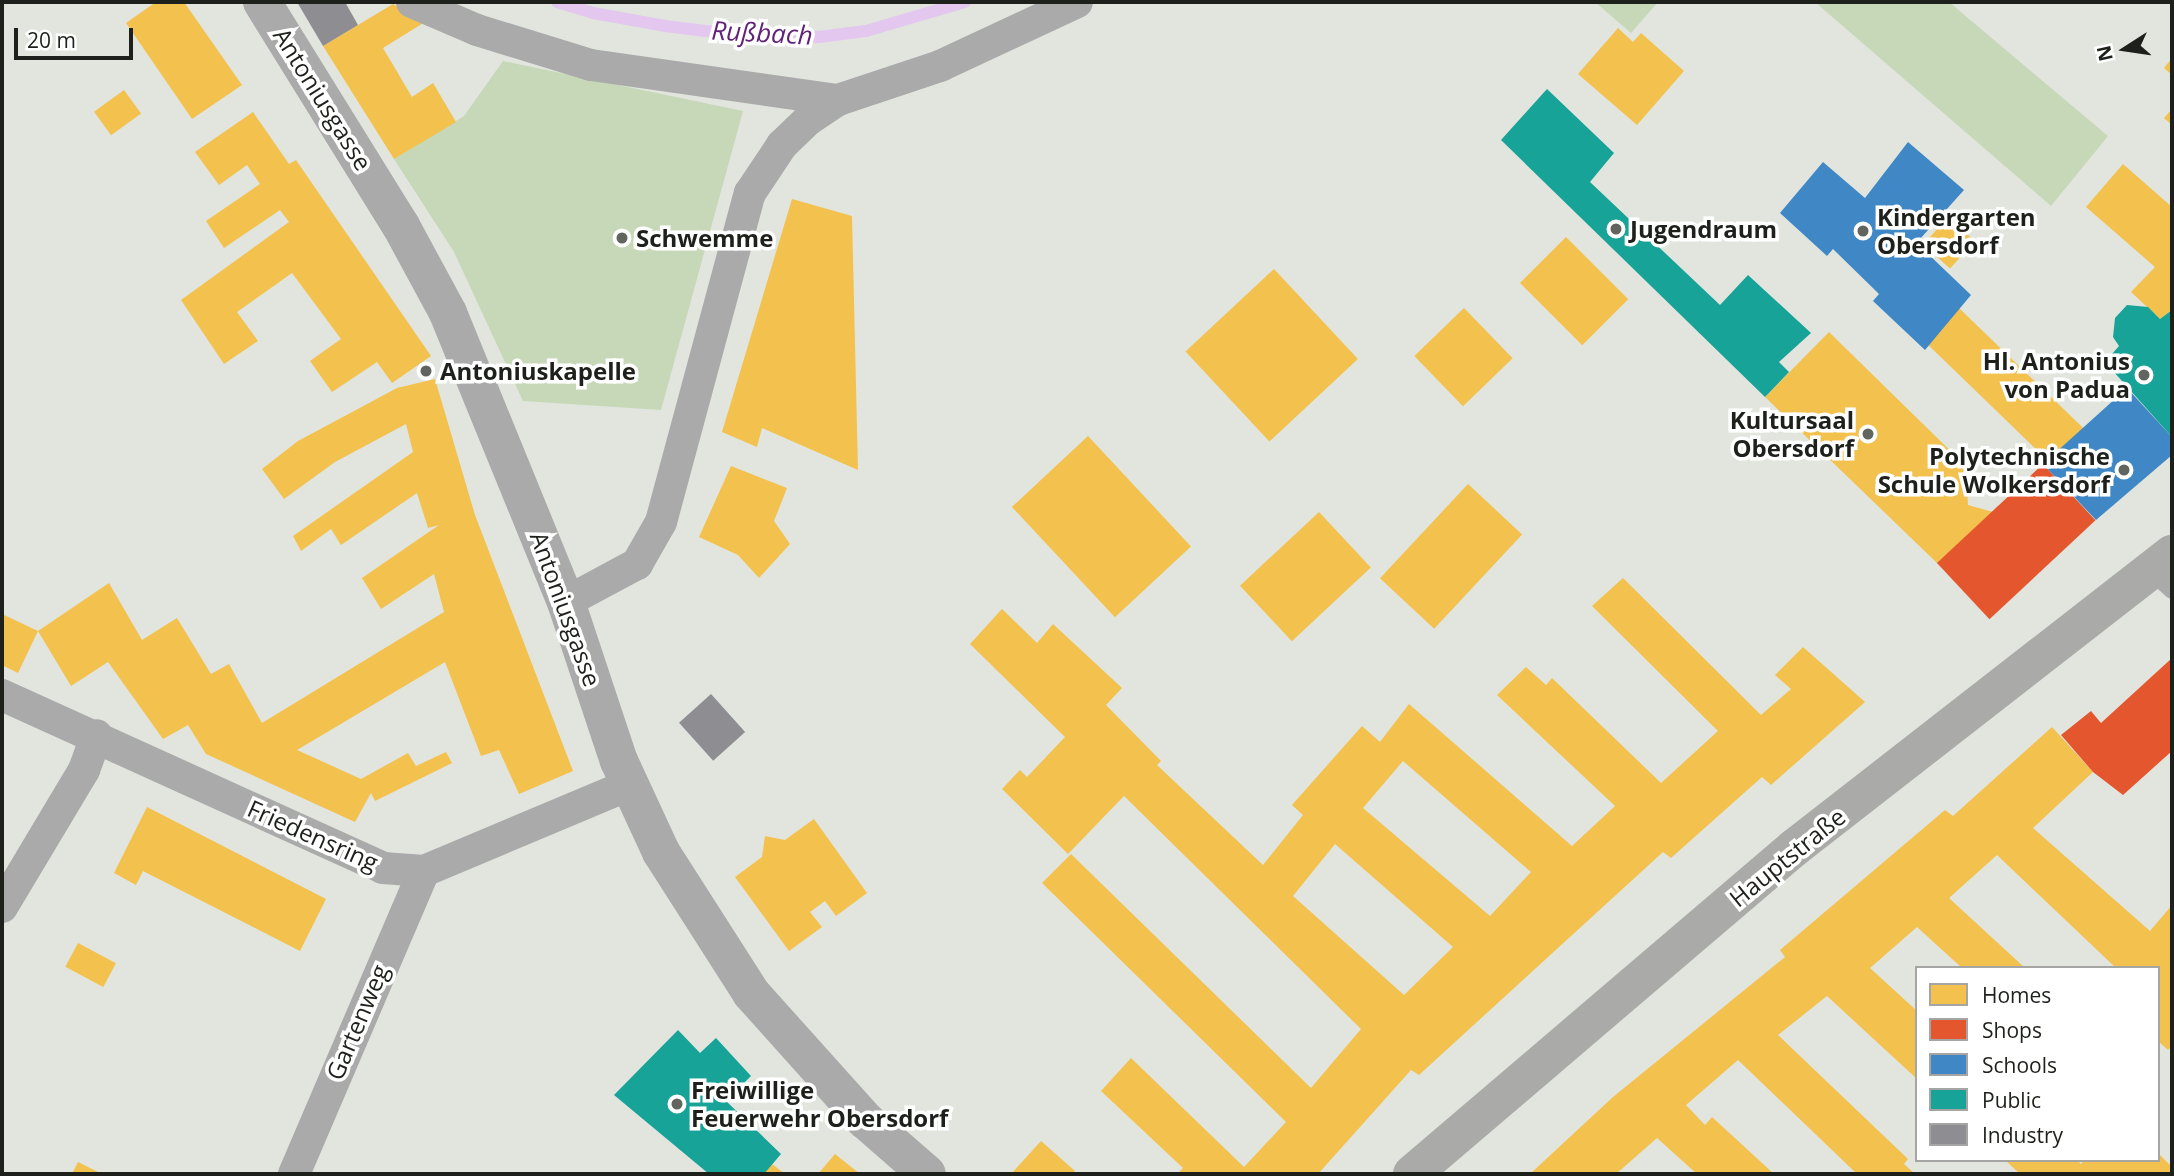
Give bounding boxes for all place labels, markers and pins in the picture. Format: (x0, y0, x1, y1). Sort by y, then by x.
place label: Kindergarten Obersdorf (1877, 203, 2036, 259)
place label: Jugendraum (1630, 215, 1777, 243)
marker: Jugendraum (1608, 221, 1624, 237)
marker: Kindergarten Obersdorf (1855, 223, 1871, 239)
place label: Schwemme (636, 224, 773, 252)
marker: Schwemme (614, 230, 630, 246)
place label: Hl. Antonius von Padua (1983, 347, 2130, 403)
place label: Antoniuskapelle (440, 357, 636, 385)
marker: Antoniuskapelle (418, 363, 434, 379)
marker: Hl. Antonius von Padua (2136, 367, 2152, 383)
place label: Kultursaal Obersdorf (1730, 406, 1854, 462)
marker: Kultursaal Obersdorf (1860, 426, 1876, 442)
place label: Polytechnische Schule Wolkersdorf (1878, 442, 2110, 498)
marker: Polytechnische Schule Wolkersdorf (2116, 462, 2132, 478)
place label: Freiwillige Feuerwehr Obersdorf (691, 1076, 948, 1132)
marker: Freiwillige Feuerwehr Obersdorf (669, 1096, 685, 1112)

